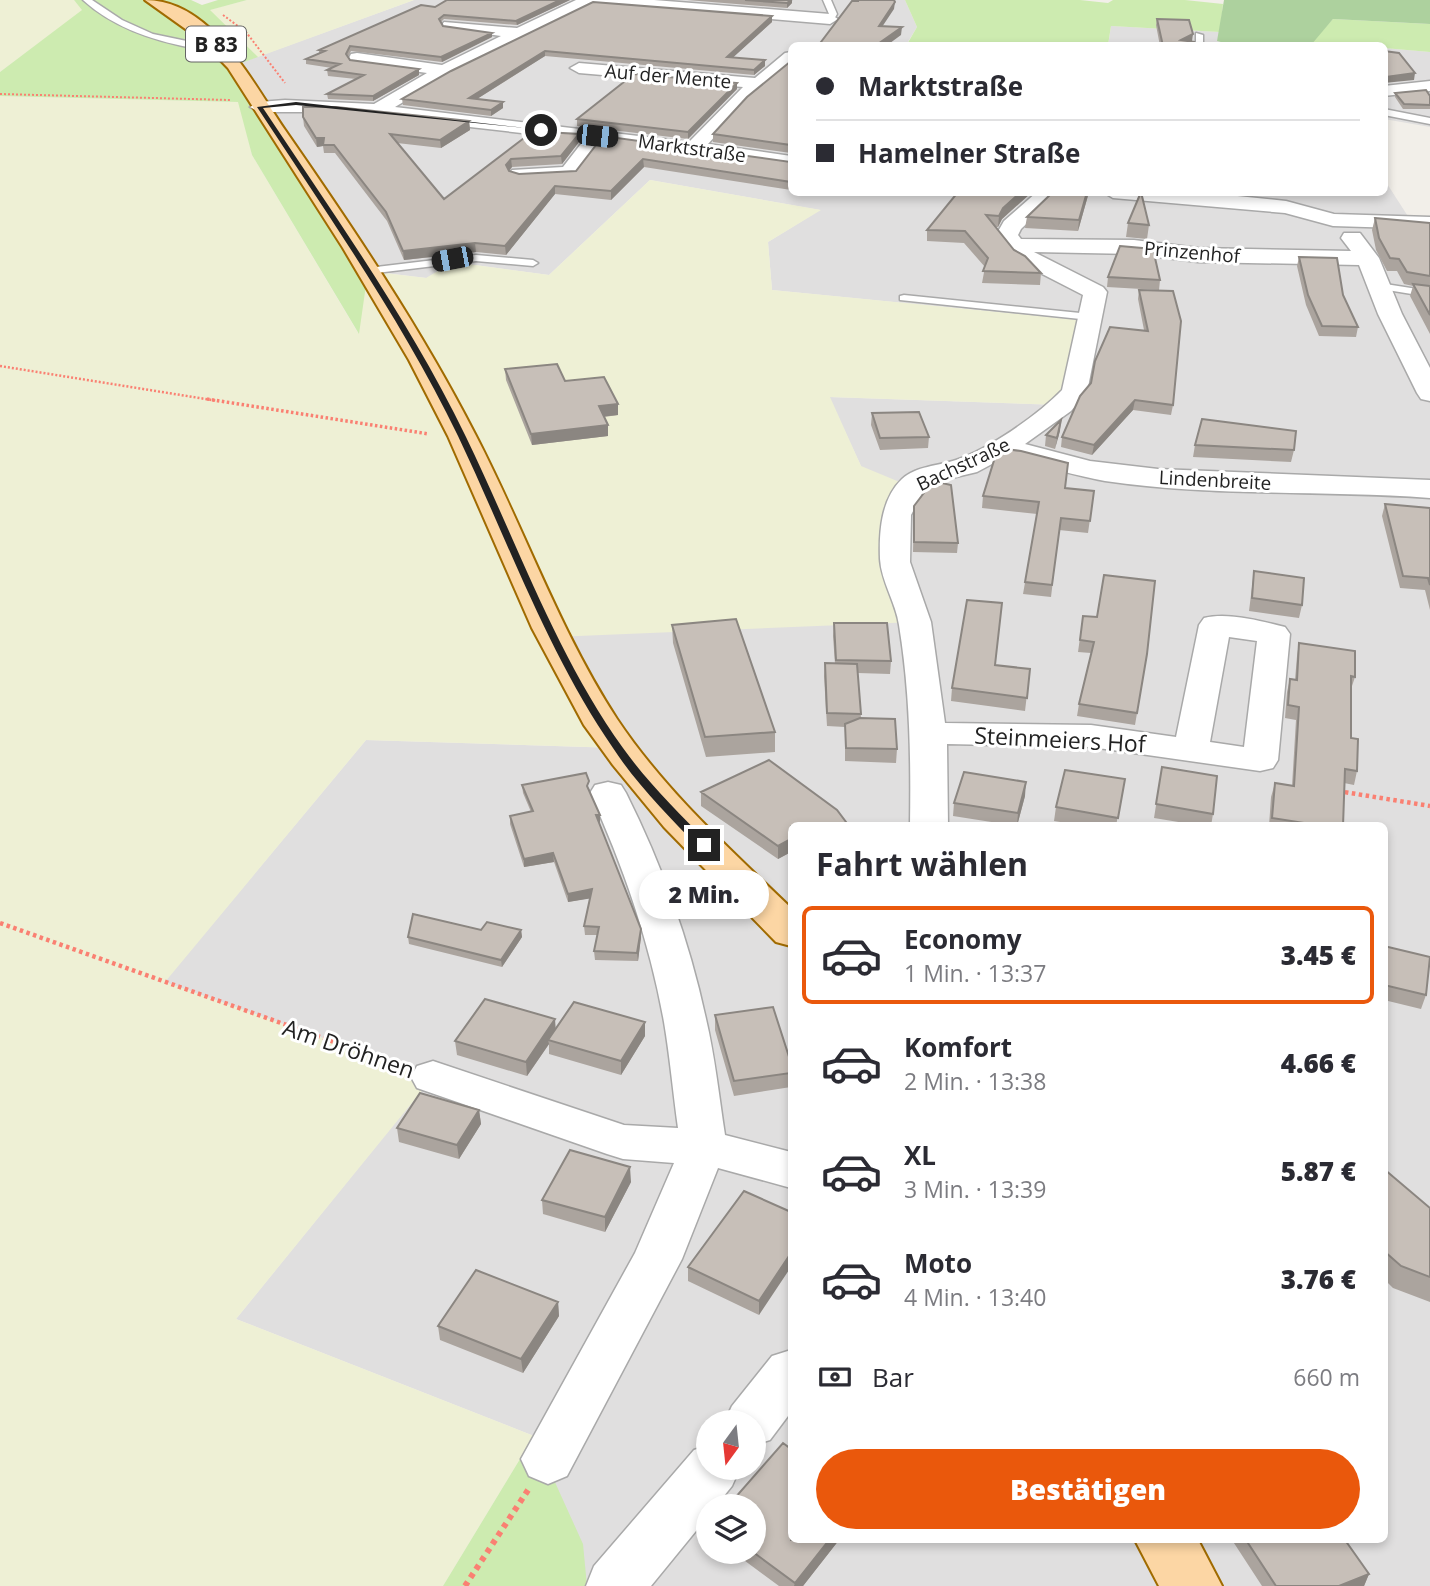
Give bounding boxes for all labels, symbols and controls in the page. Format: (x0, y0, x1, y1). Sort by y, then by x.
road number: B 83 (186, 26, 246, 61)
street label: Auf der Mente (604, 58, 732, 94)
text: Marktstraße (858, 68, 1023, 104)
route start (525, 114, 557, 146)
car (576, 123, 619, 149)
street label: Marktstraße (636, 128, 748, 168)
text: Hamelner Straße (858, 135, 1080, 171)
street label: Prinzenhof (1143, 235, 1243, 269)
car (430, 245, 475, 273)
street label: Bachstraße (912, 431, 1014, 497)
street label: Lindenbreite (1158, 464, 1272, 496)
street label: Steinmeiers Hof (974, 719, 1148, 760)
route end (688, 829, 720, 861)
text: Fahrt wählen (816, 842, 1028, 885)
callout: 2 Min. (639, 870, 769, 918)
text: 2 Min. (668, 878, 740, 910)
text: Economy (904, 921, 1022, 957)
icon: car (820, 924, 883, 987)
text: 3.45 € (1281, 937, 1356, 973)
text: 1 Min. · 13:37 (904, 957, 1046, 989)
street label: Am Dröhnen (279, 1011, 419, 1085)
text: Komfort (904, 1029, 1012, 1065)
icon: car (820, 1032, 883, 1095)
text: 4.66 € (1281, 1045, 1356, 1081)
text: 2 Min. · 13:38 (904, 1065, 1046, 1097)
text: XL (904, 1137, 936, 1173)
icon: car (820, 1140, 883, 1203)
text: 5.87 € (1281, 1153, 1356, 1189)
text: 3 Min. · 13:39 (904, 1173, 1046, 1205)
text: Moto (904, 1245, 972, 1281)
icon: car (820, 1248, 883, 1311)
text: 3.76 € (1281, 1261, 1356, 1297)
text: 4 Min. · 13:40 (904, 1281, 1046, 1313)
icon: cash (816, 1358, 854, 1396)
text: Bar (872, 1359, 914, 1395)
text: 660 m (1293, 1361, 1360, 1393)
north arrow (696, 1410, 766, 1480)
map controls (696, 1410, 766, 1564)
button: Bestätigen (816, 1449, 1360, 1529)
button: layers (696, 1494, 766, 1564)

